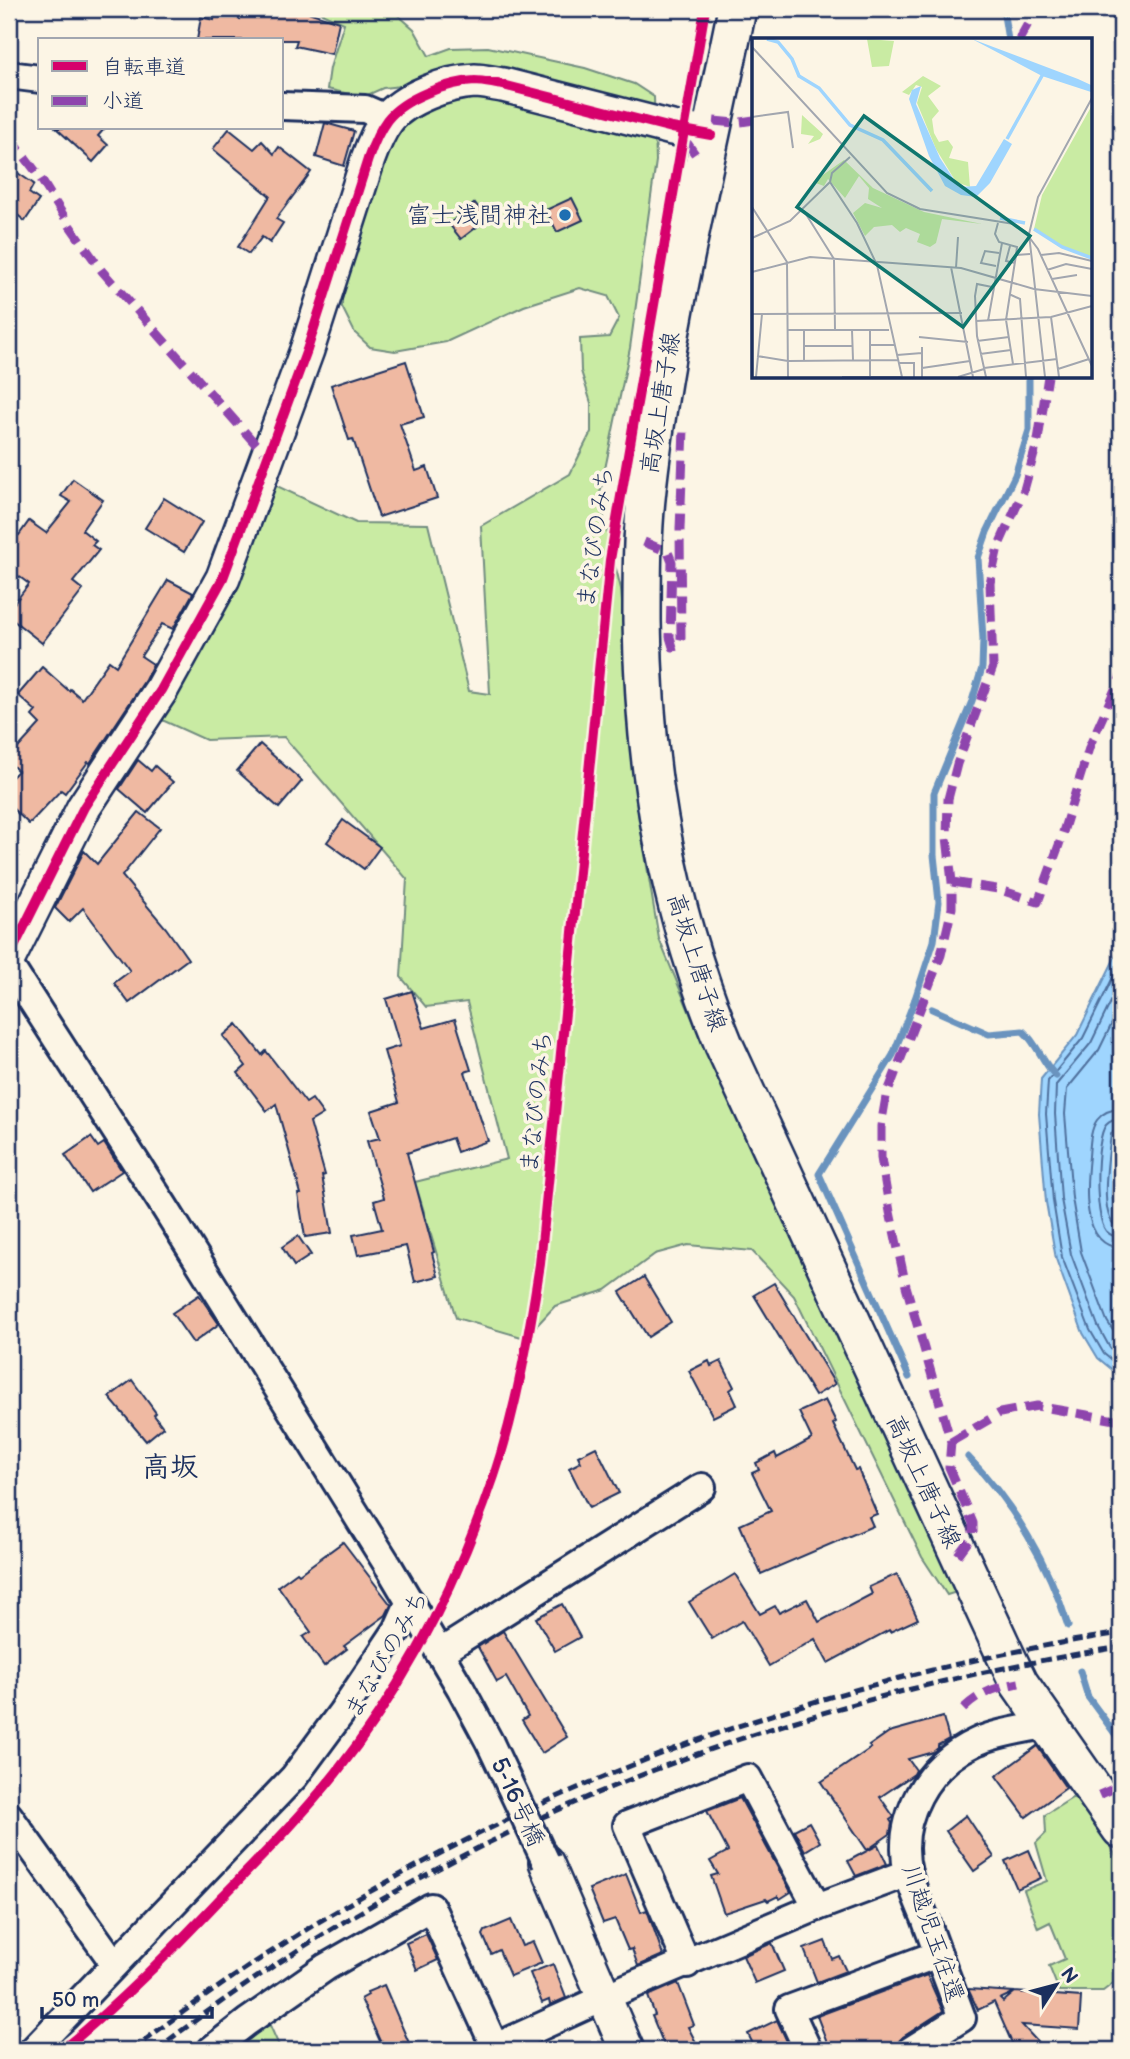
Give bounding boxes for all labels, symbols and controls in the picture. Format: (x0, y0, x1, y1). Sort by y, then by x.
legend (38, 38, 284, 130)
inset map (752, 38, 1092, 378)
text: 自転車道 (102, 55, 186, 80)
text: 小道 (102, 89, 144, 114)
place label: 富士浅間神社 (407, 201, 551, 230)
marker: 富士浅間神社 (557, 207, 573, 223)
street label: 高坂上唐子線 (635, 330, 686, 476)
street label: まなびのみち (571, 464, 620, 610)
street label: 高坂上唐子線 (660, 889, 733, 1035)
street label: まなびのみち (515, 1029, 558, 1175)
street label: 高坂上唐子線 (880, 1410, 967, 1553)
district label: 高坂 (142, 1451, 198, 1484)
street label: まなびのみち (338, 1585, 435, 1723)
street label: 5-16号橋 (484, 1753, 551, 1851)
street label: 川越児玉往還 (895, 1860, 970, 2006)
north arrow (1021, 1951, 1092, 2021)
text: N (1055, 1963, 1082, 1988)
scale bar (42, 1975, 212, 2019)
text: 50 m (52, 1988, 99, 2013)

